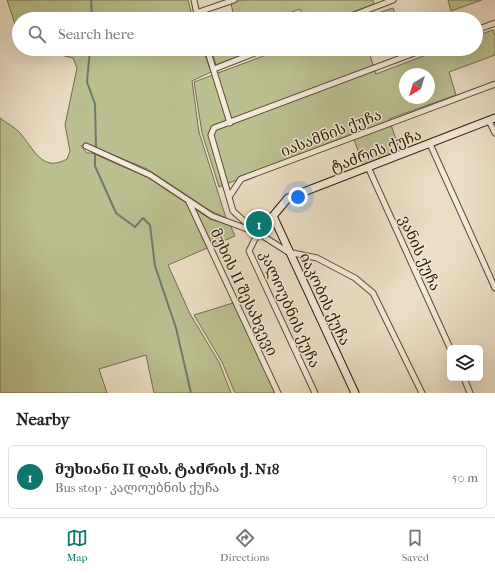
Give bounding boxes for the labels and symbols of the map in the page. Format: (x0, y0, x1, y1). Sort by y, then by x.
north arrow (399, 68, 435, 104)
street label: იასამნის ქუჩა (278, 106, 384, 160)
street label: ტაძრის ქუჩა (328, 125, 424, 177)
your location (288, 187, 308, 207)
pin: 1 (246, 209, 272, 239)
street label: ვანის ქუჩა (395, 213, 445, 293)
street label: მუხის II შესახვევი (207, 225, 281, 359)
street label: კალოუბნის ქუჩა (256, 248, 324, 370)
street label: იაკობის ქუჩა (296, 250, 354, 348)

